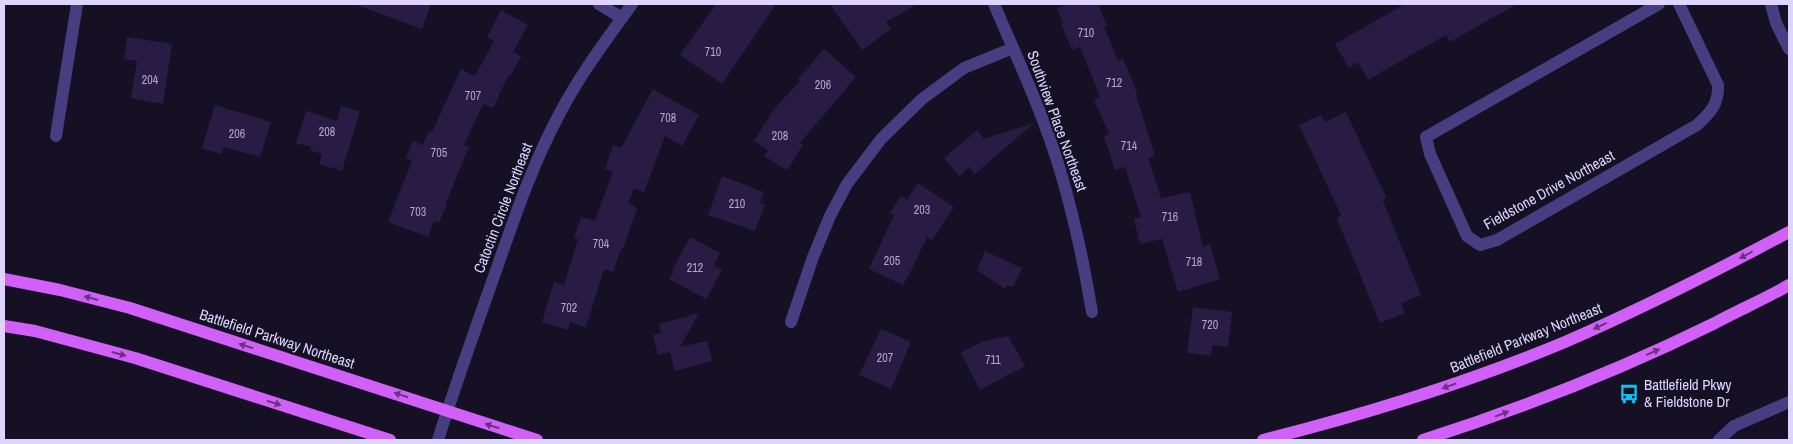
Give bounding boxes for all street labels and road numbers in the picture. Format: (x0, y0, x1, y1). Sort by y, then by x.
street label: Southview Place Northeast (1022, 48, 1093, 195)
street label: Catoctin Circle Northeast (468, 139, 537, 276)
street label: Fieldstone Drive Northeast (1479, 144, 1619, 234)
street label: Battlefield Parkway Northeast (1447, 297, 1605, 378)
street label: Battlefield Parkway Northeast (197, 304, 358, 374)

